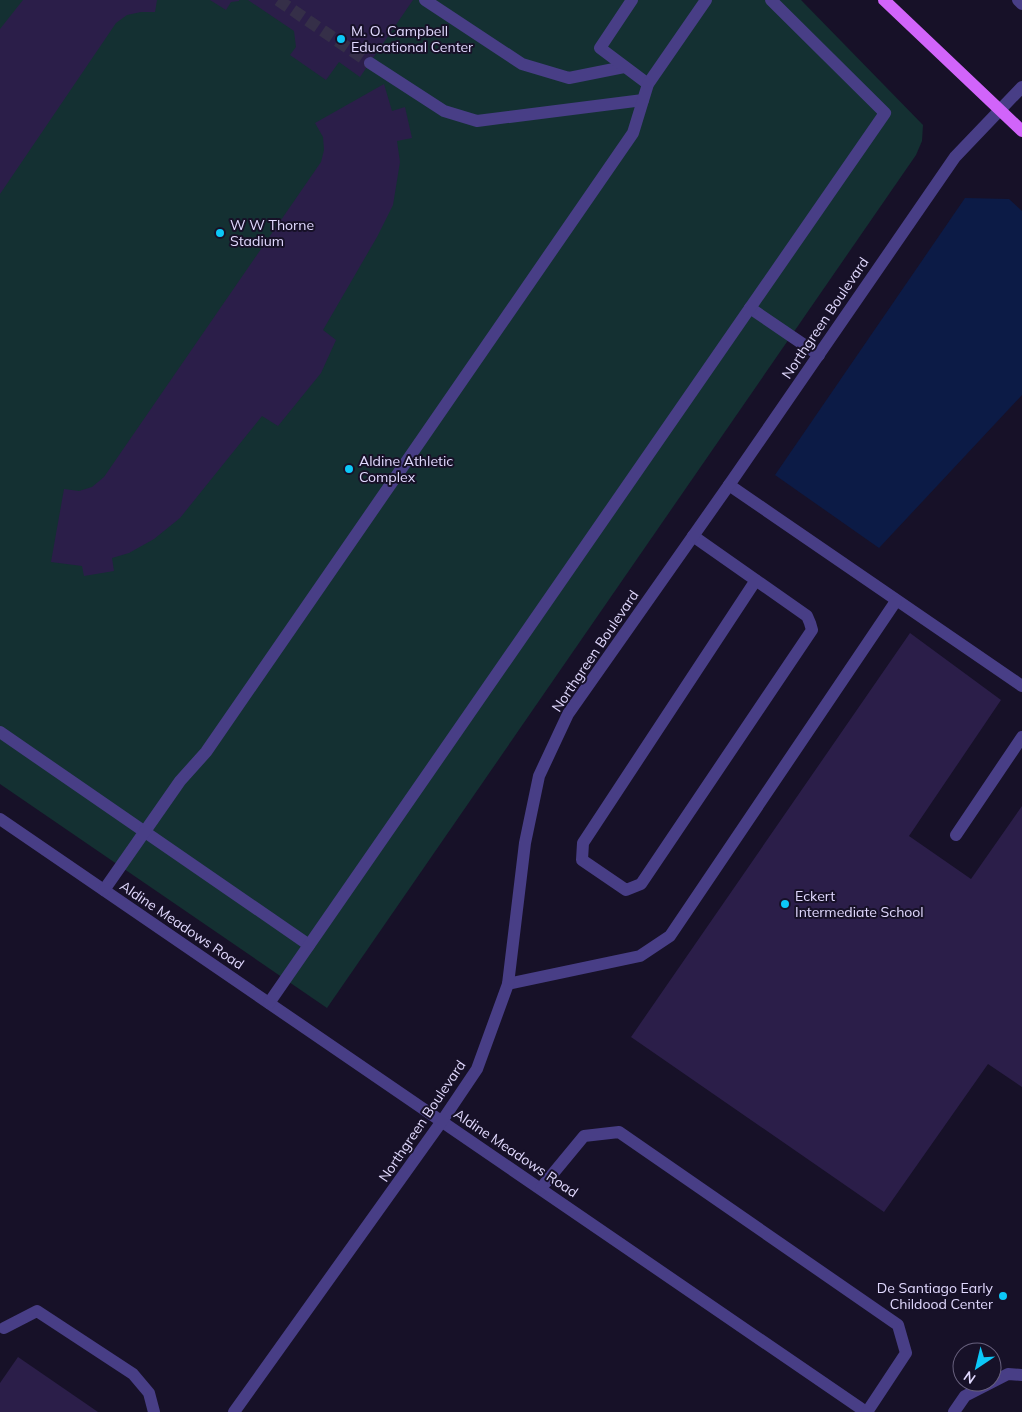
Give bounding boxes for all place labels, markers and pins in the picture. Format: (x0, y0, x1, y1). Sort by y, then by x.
place label: M. O. Campbell Educational Center (351, 22, 474, 56)
marker: M. O. Campbell Educational Center (335, 33, 347, 45)
place label: W W Thorne Stadium (230, 216, 314, 250)
marker: W W Thorne Stadium (214, 227, 226, 239)
place label: Aldine Athletic Complex (359, 452, 453, 486)
marker: Aldine Athletic Complex (343, 463, 355, 475)
place label: Eckert Intermediate School (795, 887, 924, 921)
marker: Eckert Intermediate School (779, 898, 791, 910)
place label: De Santiago Early Childood Center (877, 1279, 994, 1313)
marker: De Santiago Early Childood Center (997, 1290, 1009, 1302)

